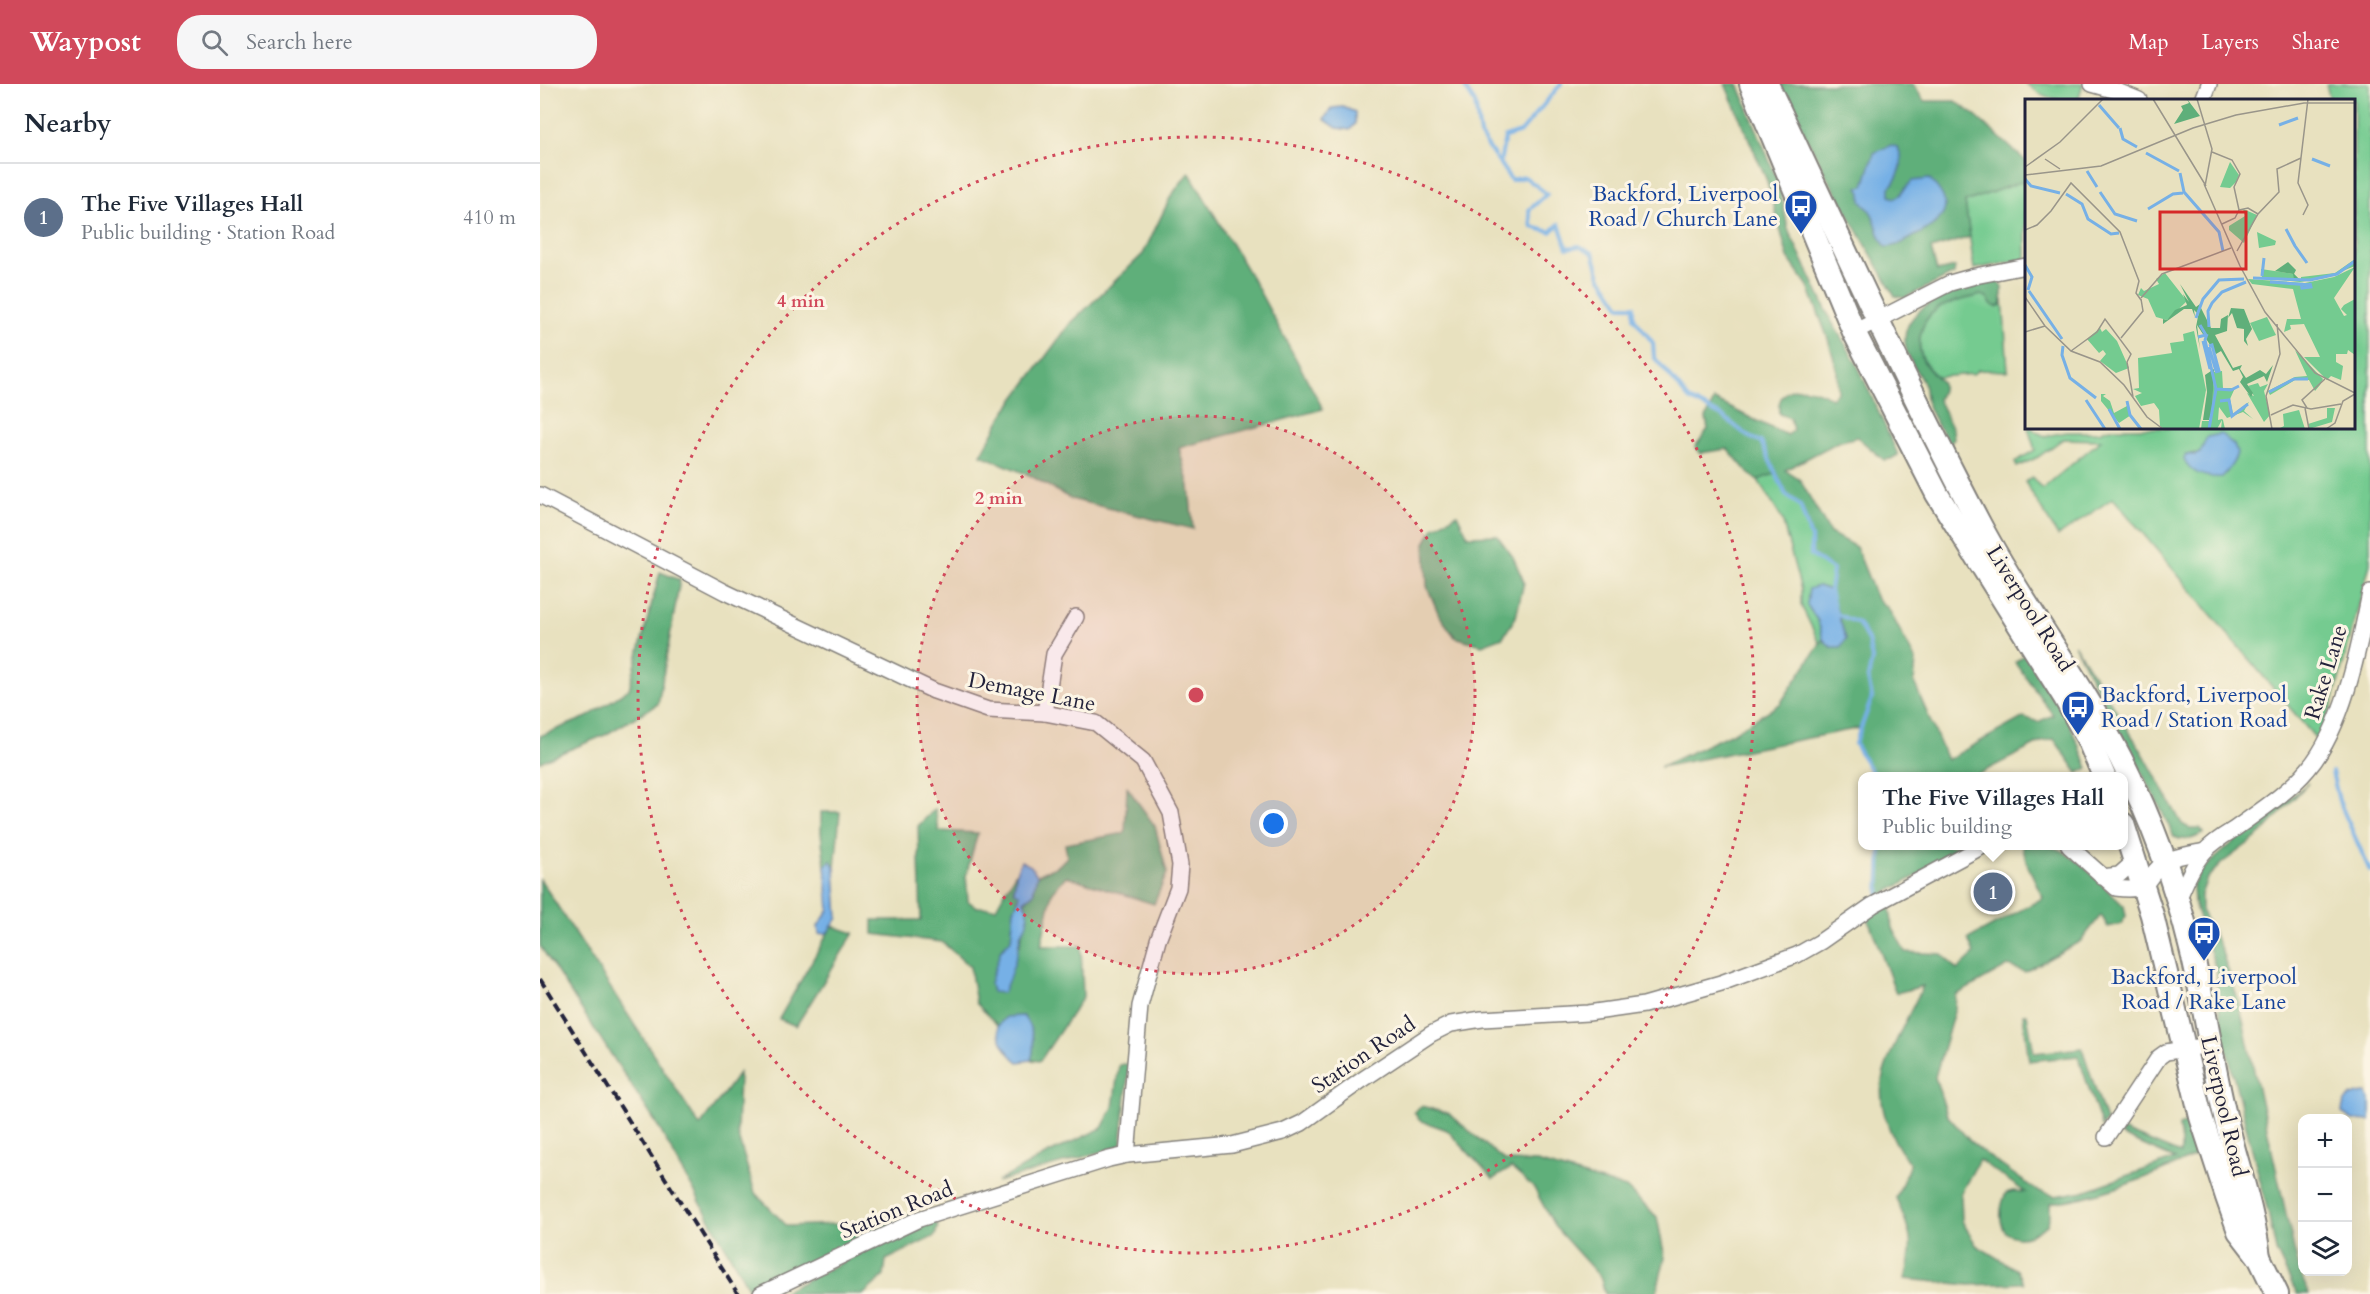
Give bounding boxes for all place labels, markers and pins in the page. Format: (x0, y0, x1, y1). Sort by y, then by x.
place label: Backford, Liverpool Road / Church Lane (1588, 179, 1778, 234)
bus stop icon: Backford, Liverpool Road / Church Lane (1783, 188, 1819, 235)
place label: Backford, Liverpool Road / Station Road (2101, 680, 2288, 735)
centre of rings (1186, 685, 1206, 705)
bus stop icon: Backford, Liverpool Road / Station Road (2060, 689, 2096, 736)
pin: 1 (1974, 870, 2012, 914)
bus stop icon: Backford, Liverpool Road / Rake Lane (2186, 915, 2222, 962)
place label: Backford, Liverpool Road / Rake Lane (2111, 962, 2297, 1017)

